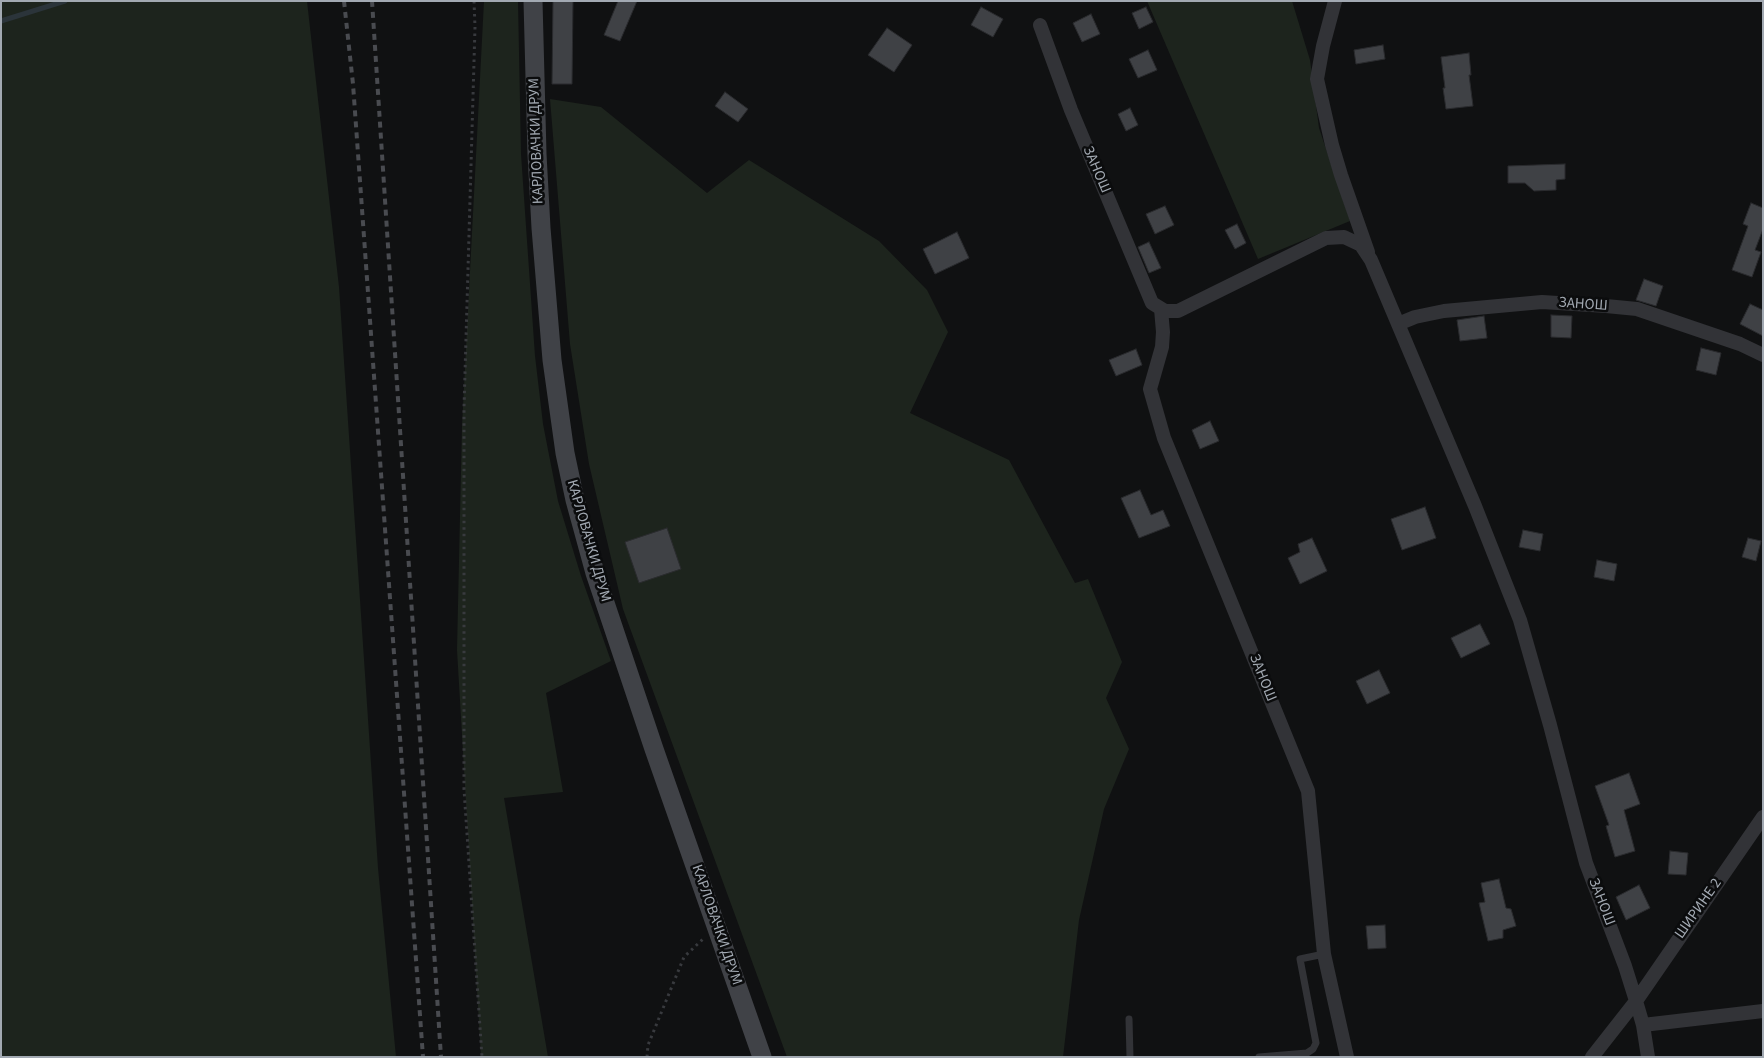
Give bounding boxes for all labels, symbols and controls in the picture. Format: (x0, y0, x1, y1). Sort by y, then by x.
street label: КАРЛОВАЧКИ ДРУМ (526, 78, 548, 204)
street label: ЗАНОШ (1078, 144, 1114, 196)
street label: ЗАНОШ (1558, 294, 1608, 316)
street label: КАРЛОВАЧКИ ДРУМ (562, 478, 614, 604)
street label: ЗАНОШ (1244, 652, 1280, 704)
street label: КАРЛОВАЧКИ ДРУМ (687, 862, 745, 988)
street label: ШИРИНЕ 2 (1672, 875, 1726, 943)
street label: ЗАНОШ (1584, 876, 1618, 928)

